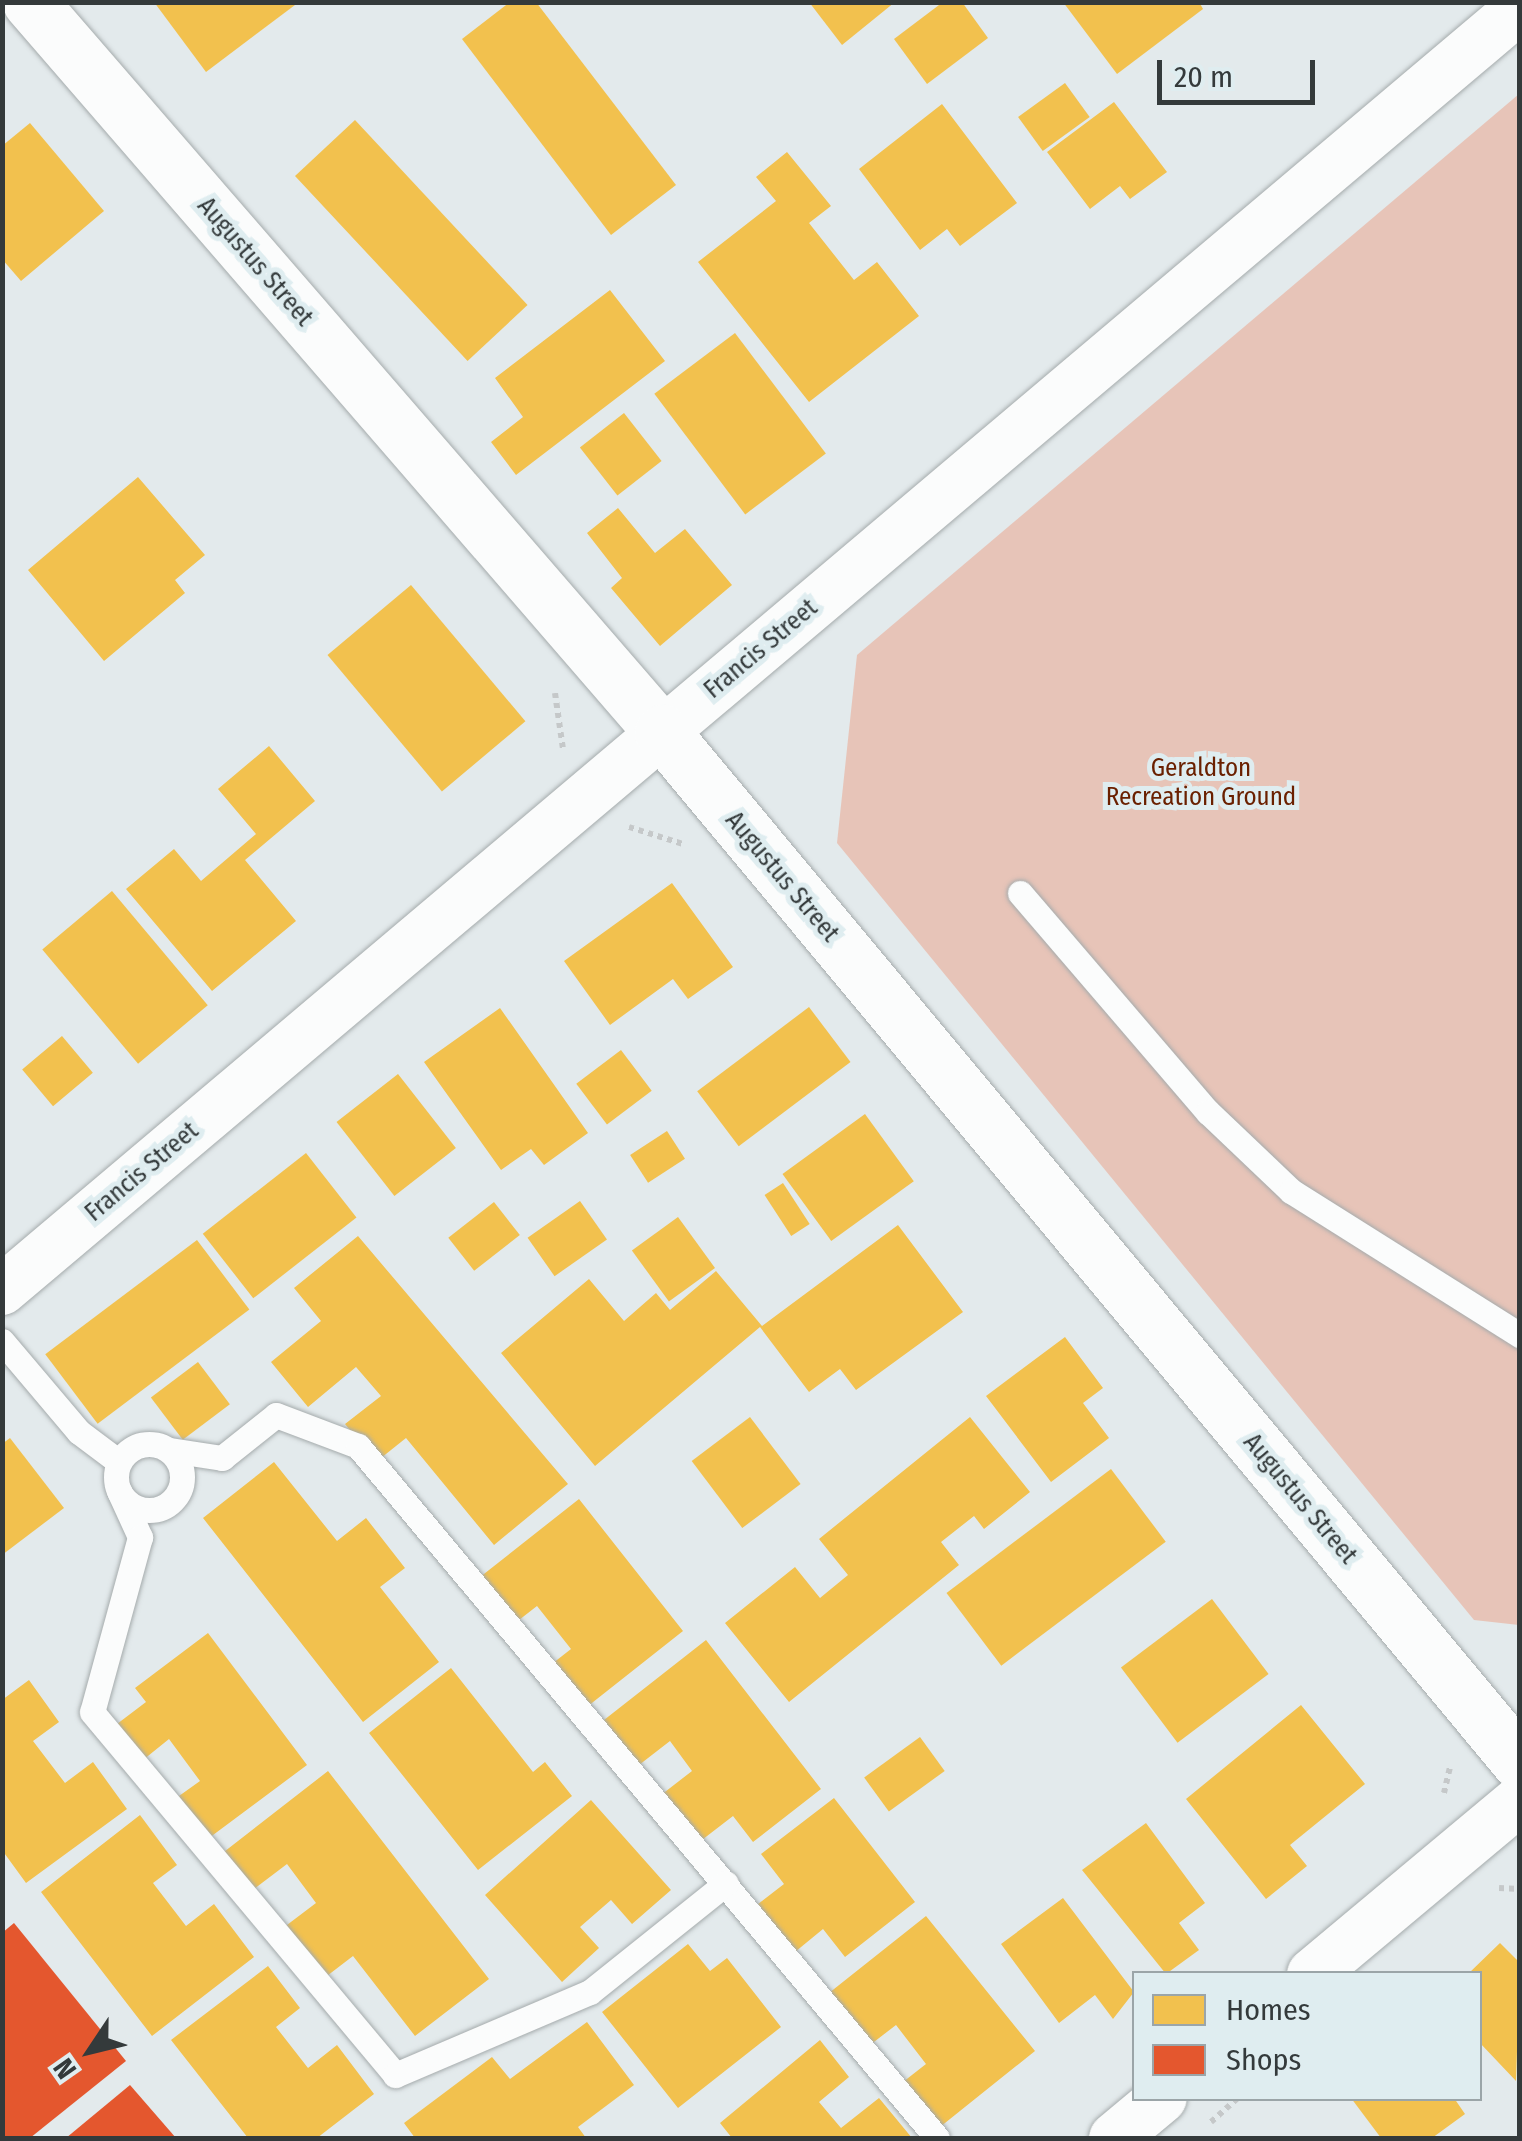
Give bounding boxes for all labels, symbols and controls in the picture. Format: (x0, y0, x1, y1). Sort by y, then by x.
scale bar (1162, 40, 1320, 102)
text: 20 m (1174, 59, 1233, 95)
street label: Augustus Street (191, 191, 319, 333)
street label: Francis Street (698, 593, 824, 705)
park label: Geraldton Recreation Ground (1106, 754, 1296, 813)
street label: Augustus Street (719, 806, 845, 948)
street label: Francis Street (79, 1116, 205, 1228)
street label: Augustus Street (1237, 1428, 1363, 1570)
legend (1132, 1971, 1482, 2101)
text: Homes (1226, 1992, 1311, 2028)
north arrow (40, 2001, 140, 2101)
text: Shops (1226, 2042, 1301, 2078)
text: N (47, 2052, 83, 2085)

